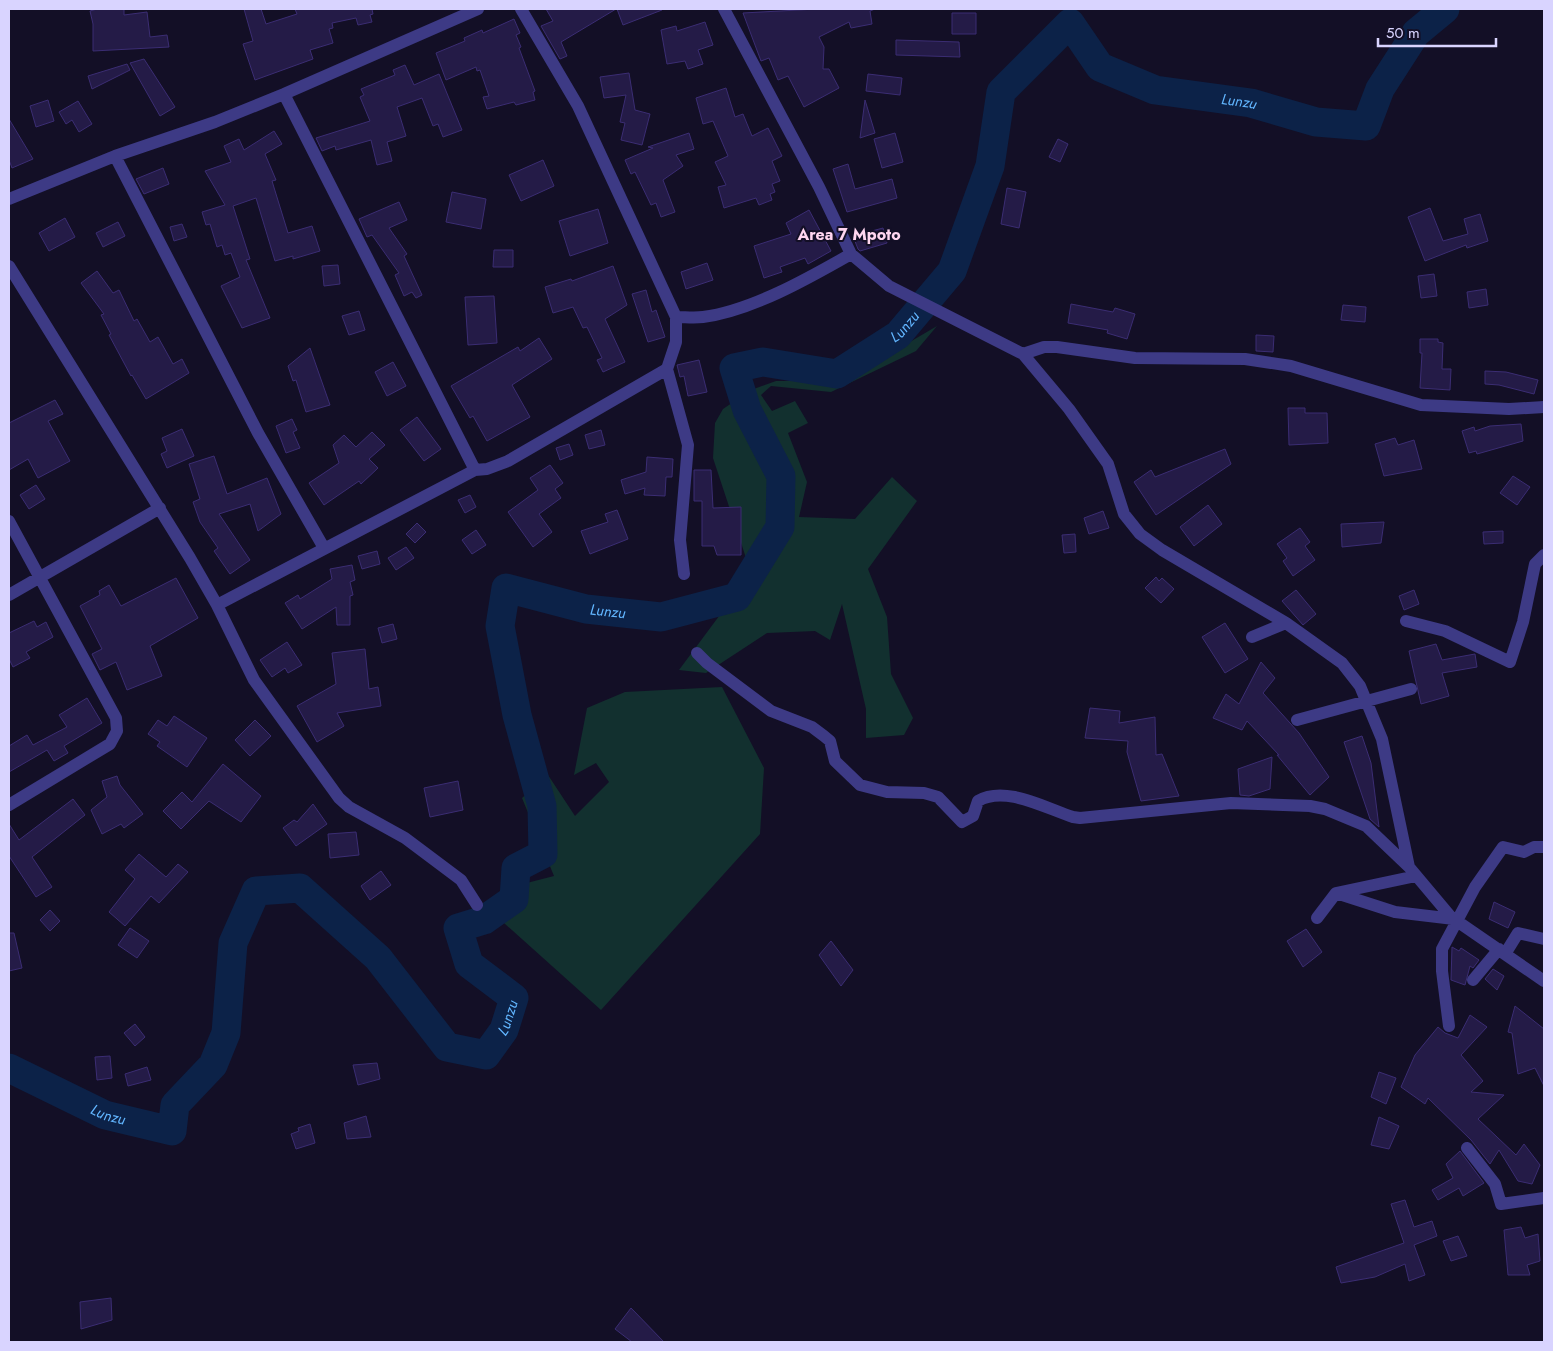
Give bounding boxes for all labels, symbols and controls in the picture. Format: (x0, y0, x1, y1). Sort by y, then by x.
scale bar (1378, 15, 1496, 47)
text: 50 m (1386, 22, 1420, 44)
water label: Lunzu (1220, 88, 1260, 115)
district label: Area 7 Mpoto (796, 223, 901, 246)
water label: Lunzu (886, 306, 925, 348)
water label: Lunzu (589, 599, 627, 624)
water label: Lunzu (492, 997, 524, 1040)
water label: Lunzu (87, 1099, 128, 1131)

